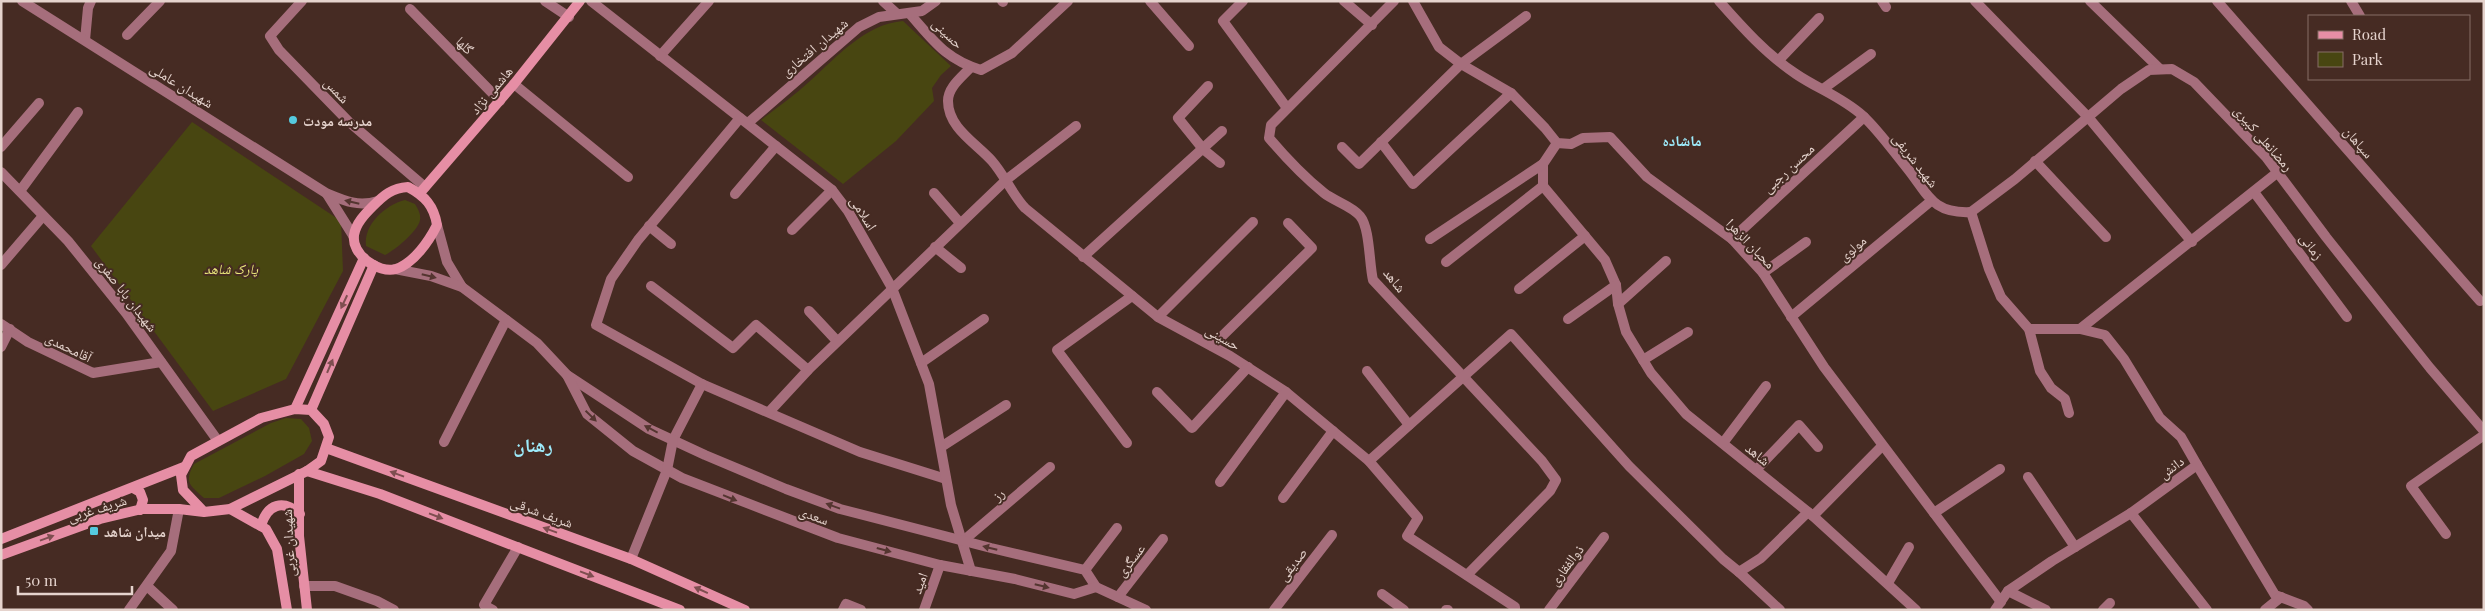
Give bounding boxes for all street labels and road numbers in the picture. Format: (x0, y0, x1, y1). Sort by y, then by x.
street label: شهیدان افتخاری (776, 13, 852, 81)
street label: حسینی (928, 13, 968, 53)
street label: گلها (452, 32, 478, 58)
street label: شهیدان عاملی (147, 58, 217, 112)
street label: هاشمی نژاد (465, 62, 517, 118)
street label: شمس (320, 73, 354, 107)
street label: رمضانعلی کبیری (2230, 101, 2298, 175)
street label: سپاهان (2340, 122, 2378, 162)
street label: شهید شریفی (1889, 129, 1943, 191)
street label: محسن رجبی (1758, 139, 1818, 197)
street label: اسلامی (846, 192, 882, 234)
street label: محبان الزهرا (1722, 214, 1780, 272)
street label: زمانی (2296, 229, 2328, 263)
street label: مولوی (1834, 231, 1870, 265)
street label: شهیدان بابا صفری (92, 253, 162, 335)
street label: شاهد (1379, 264, 1411, 296)
street label: حسینی (1202, 320, 1244, 354)
street label: آقامحمدی (43, 328, 96, 367)
street label: شاهد (1742, 438, 1774, 470)
street label: دانش (2154, 451, 2188, 483)
street label: رز (987, 483, 1008, 505)
street label: شریف غربی (65, 490, 129, 526)
street label: شریف شرقی (508, 492, 576, 532)
street label: سعدی (797, 501, 831, 529)
street label: شهیدان غربی (277, 509, 299, 577)
street label: عسگری (1111, 540, 1149, 580)
street label: ذوالفقاری (1544, 540, 1588, 590)
street label: صدیقی (1273, 543, 1311, 585)
street label: امید (906, 570, 932, 596)

